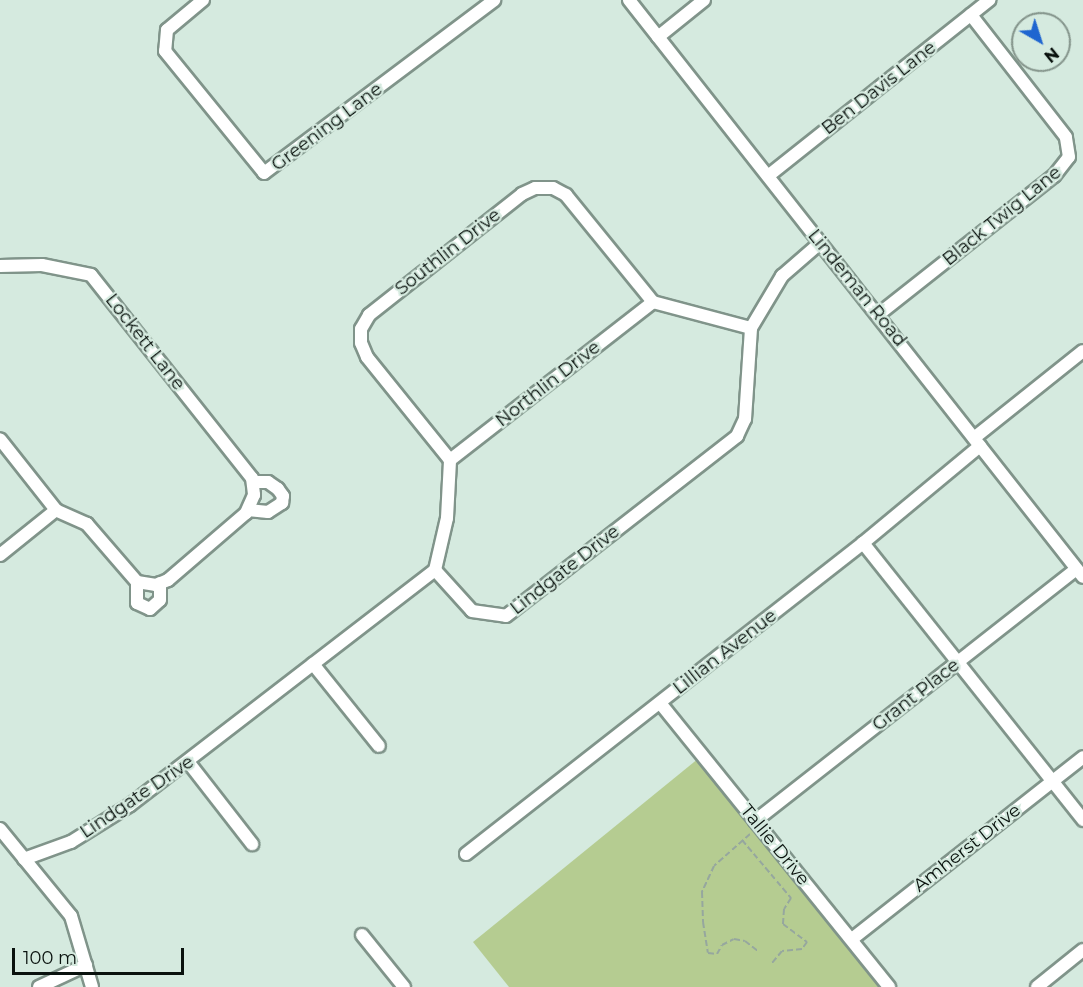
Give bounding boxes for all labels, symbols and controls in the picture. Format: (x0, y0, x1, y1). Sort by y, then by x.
north arrow (1011, 12, 1071, 72)
street label: Ben Davis Lane (818, 37, 940, 139)
text: N (1040, 43, 1062, 66)
street label: Greening Lane (267, 78, 387, 176)
street label: Black Twig Lane (938, 162, 1066, 270)
street label: Southlin Drive (391, 204, 505, 300)
street label: Lindeman Road (803, 225, 911, 351)
street label: Lockett Lane (101, 290, 189, 394)
street label: Northlin Drive (491, 337, 605, 431)
street label: Lindgate Drive (506, 521, 624, 619)
street label: Lillian Avenue (669, 605, 781, 699)
street label: Grant Place (868, 654, 964, 736)
street label: Lindgate Drive (76, 751, 198, 843)
street label: Amherst Drive (909, 799, 1025, 897)
street label: Tallie Drive (736, 800, 814, 890)
scale bar (15, 936, 188, 974)
text: 100 m (23, 947, 77, 969)

